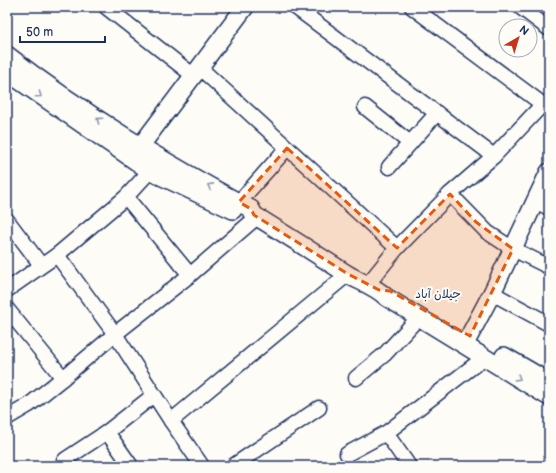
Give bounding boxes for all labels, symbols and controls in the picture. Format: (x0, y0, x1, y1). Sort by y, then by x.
scale bar (20, 18, 105, 44)
north arrow (498, 18, 538, 58)
text: N (517, 23, 531, 38)
text: 50 m (26, 25, 53, 40)
one-way arrow (34, 90, 41, 97)
one-way arrow (96, 117, 103, 124)
one-way arrow (207, 184, 215, 191)
district label: جیلان آباد (415, 287, 461, 302)
one-way arrow (514, 373, 521, 380)

